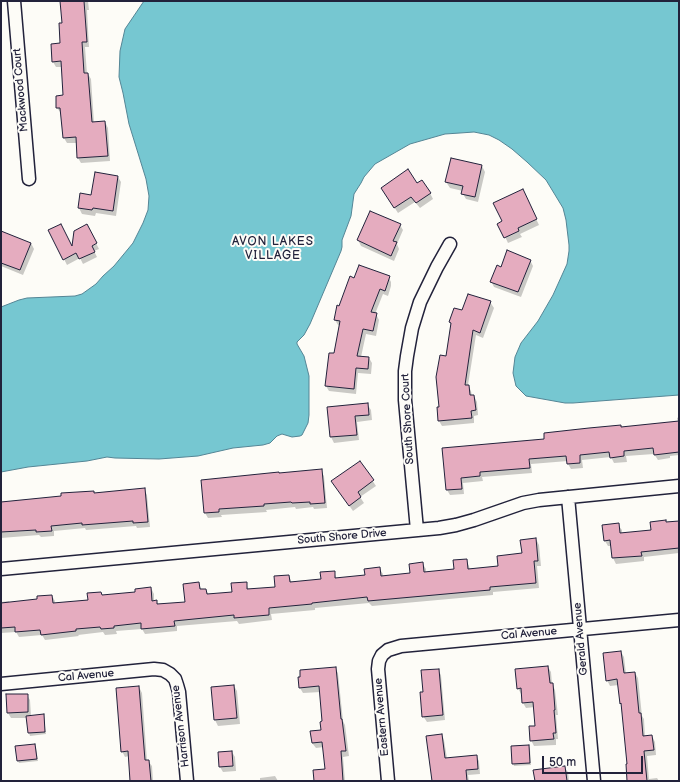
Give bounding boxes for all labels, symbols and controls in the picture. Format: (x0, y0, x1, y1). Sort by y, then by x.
street label: Mackwood Court (11, 48, 31, 132)
district label: AVON LAKES VILLAGE (232, 235, 314, 263)
street label: South Shore Court (399, 373, 417, 465)
street label: South Shore Drive (297, 527, 387, 547)
street label: Gerald Avenue (571, 602, 591, 676)
street label: Cal Avenue (500, 625, 558, 643)
street label: Cal Avenue (57, 667, 115, 685)
street label: Eastern Avenue (372, 677, 392, 757)
street label: Harrison Avenue (169, 684, 193, 768)
scale bar (544, 748, 645, 774)
text: 50 m (549, 755, 576, 770)

